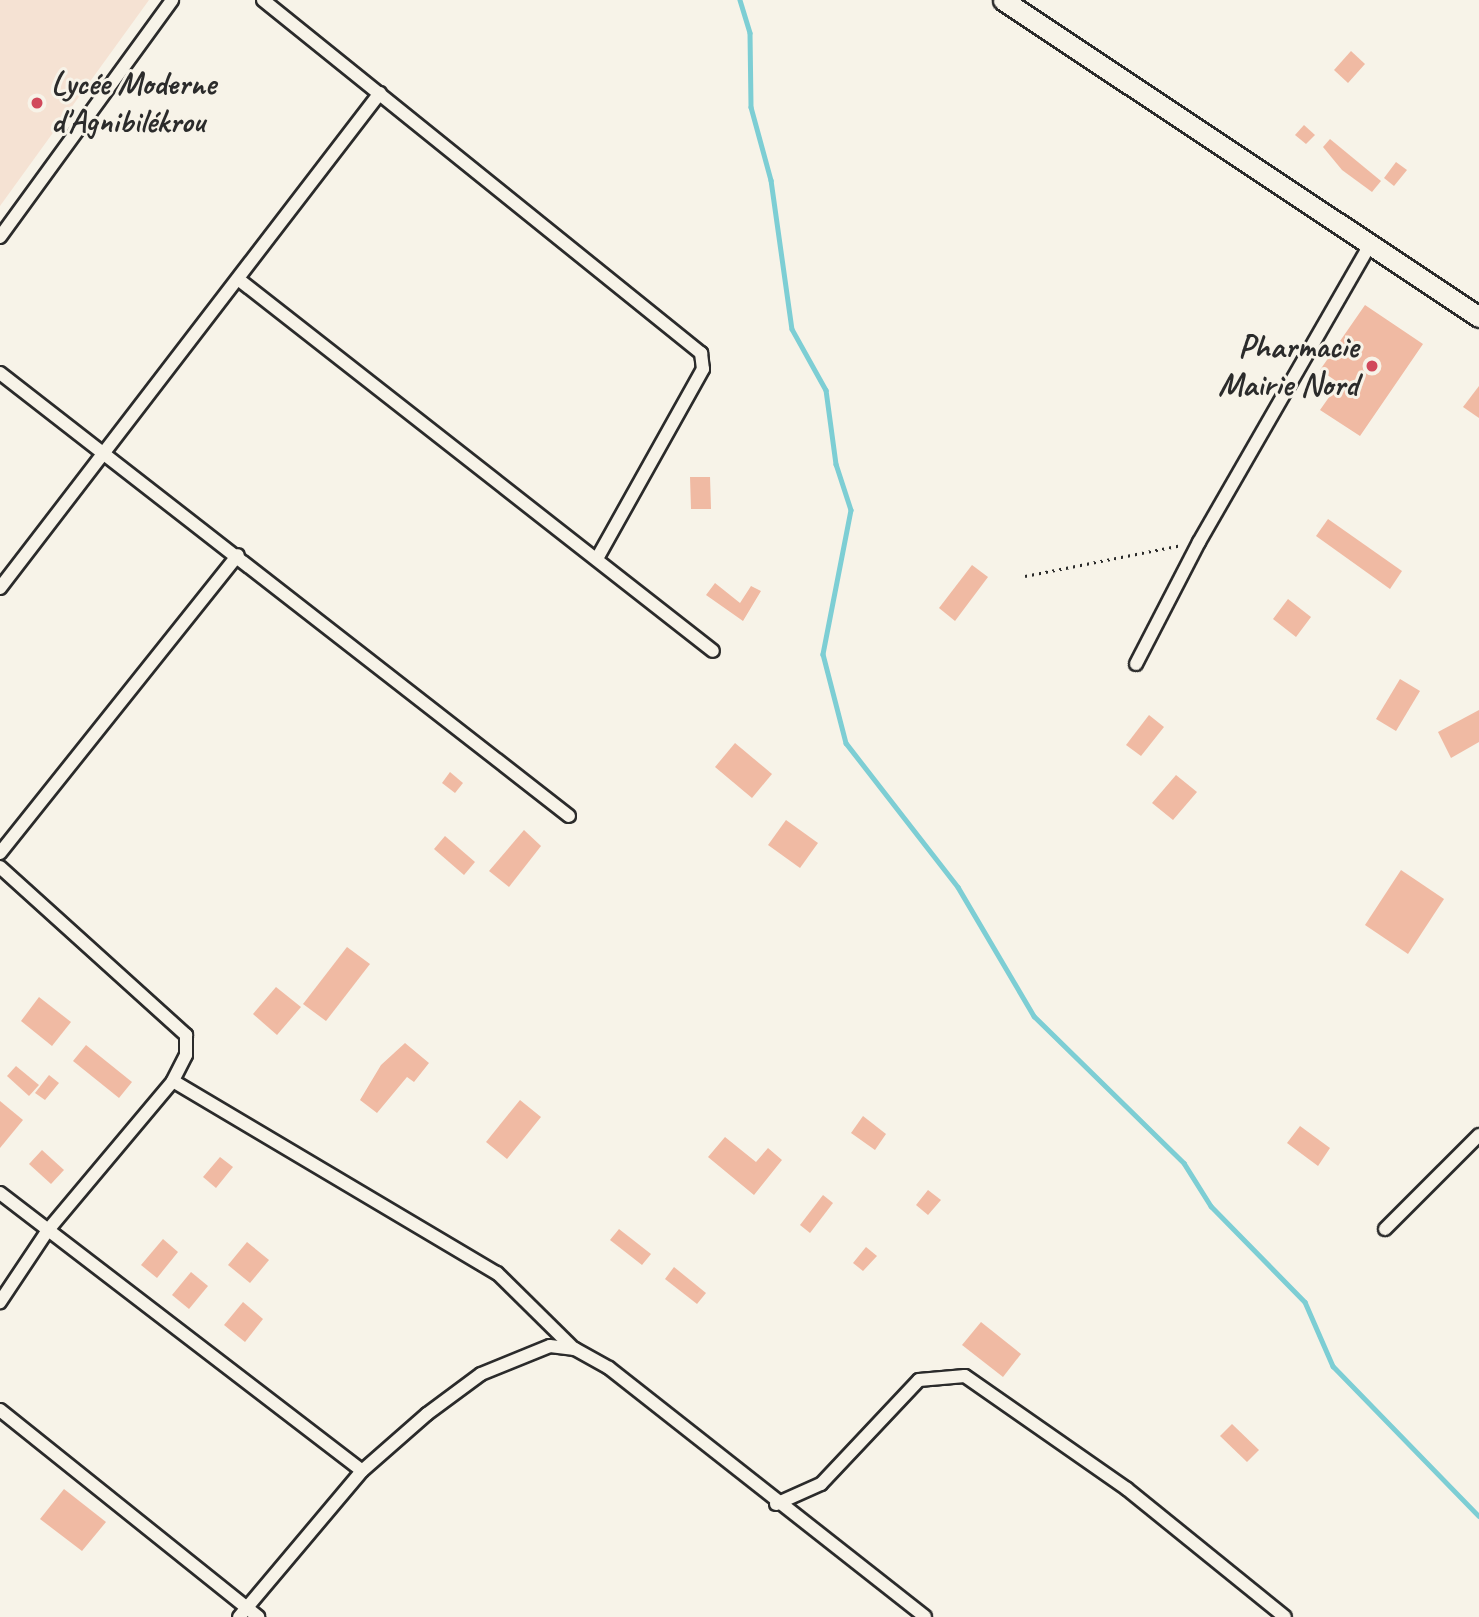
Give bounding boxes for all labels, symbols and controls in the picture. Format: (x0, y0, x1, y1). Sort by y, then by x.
place label: Lycée Moderne d'Agnibilékrou (51, 64, 216, 142)
marker: Lycée Moderne d'Agnibilékrou (29, 95, 45, 111)
place label: Pharmacie Mairie Nord (1218, 327, 1358, 405)
marker: Pharmacie Mairie Nord (1364, 358, 1380, 374)

